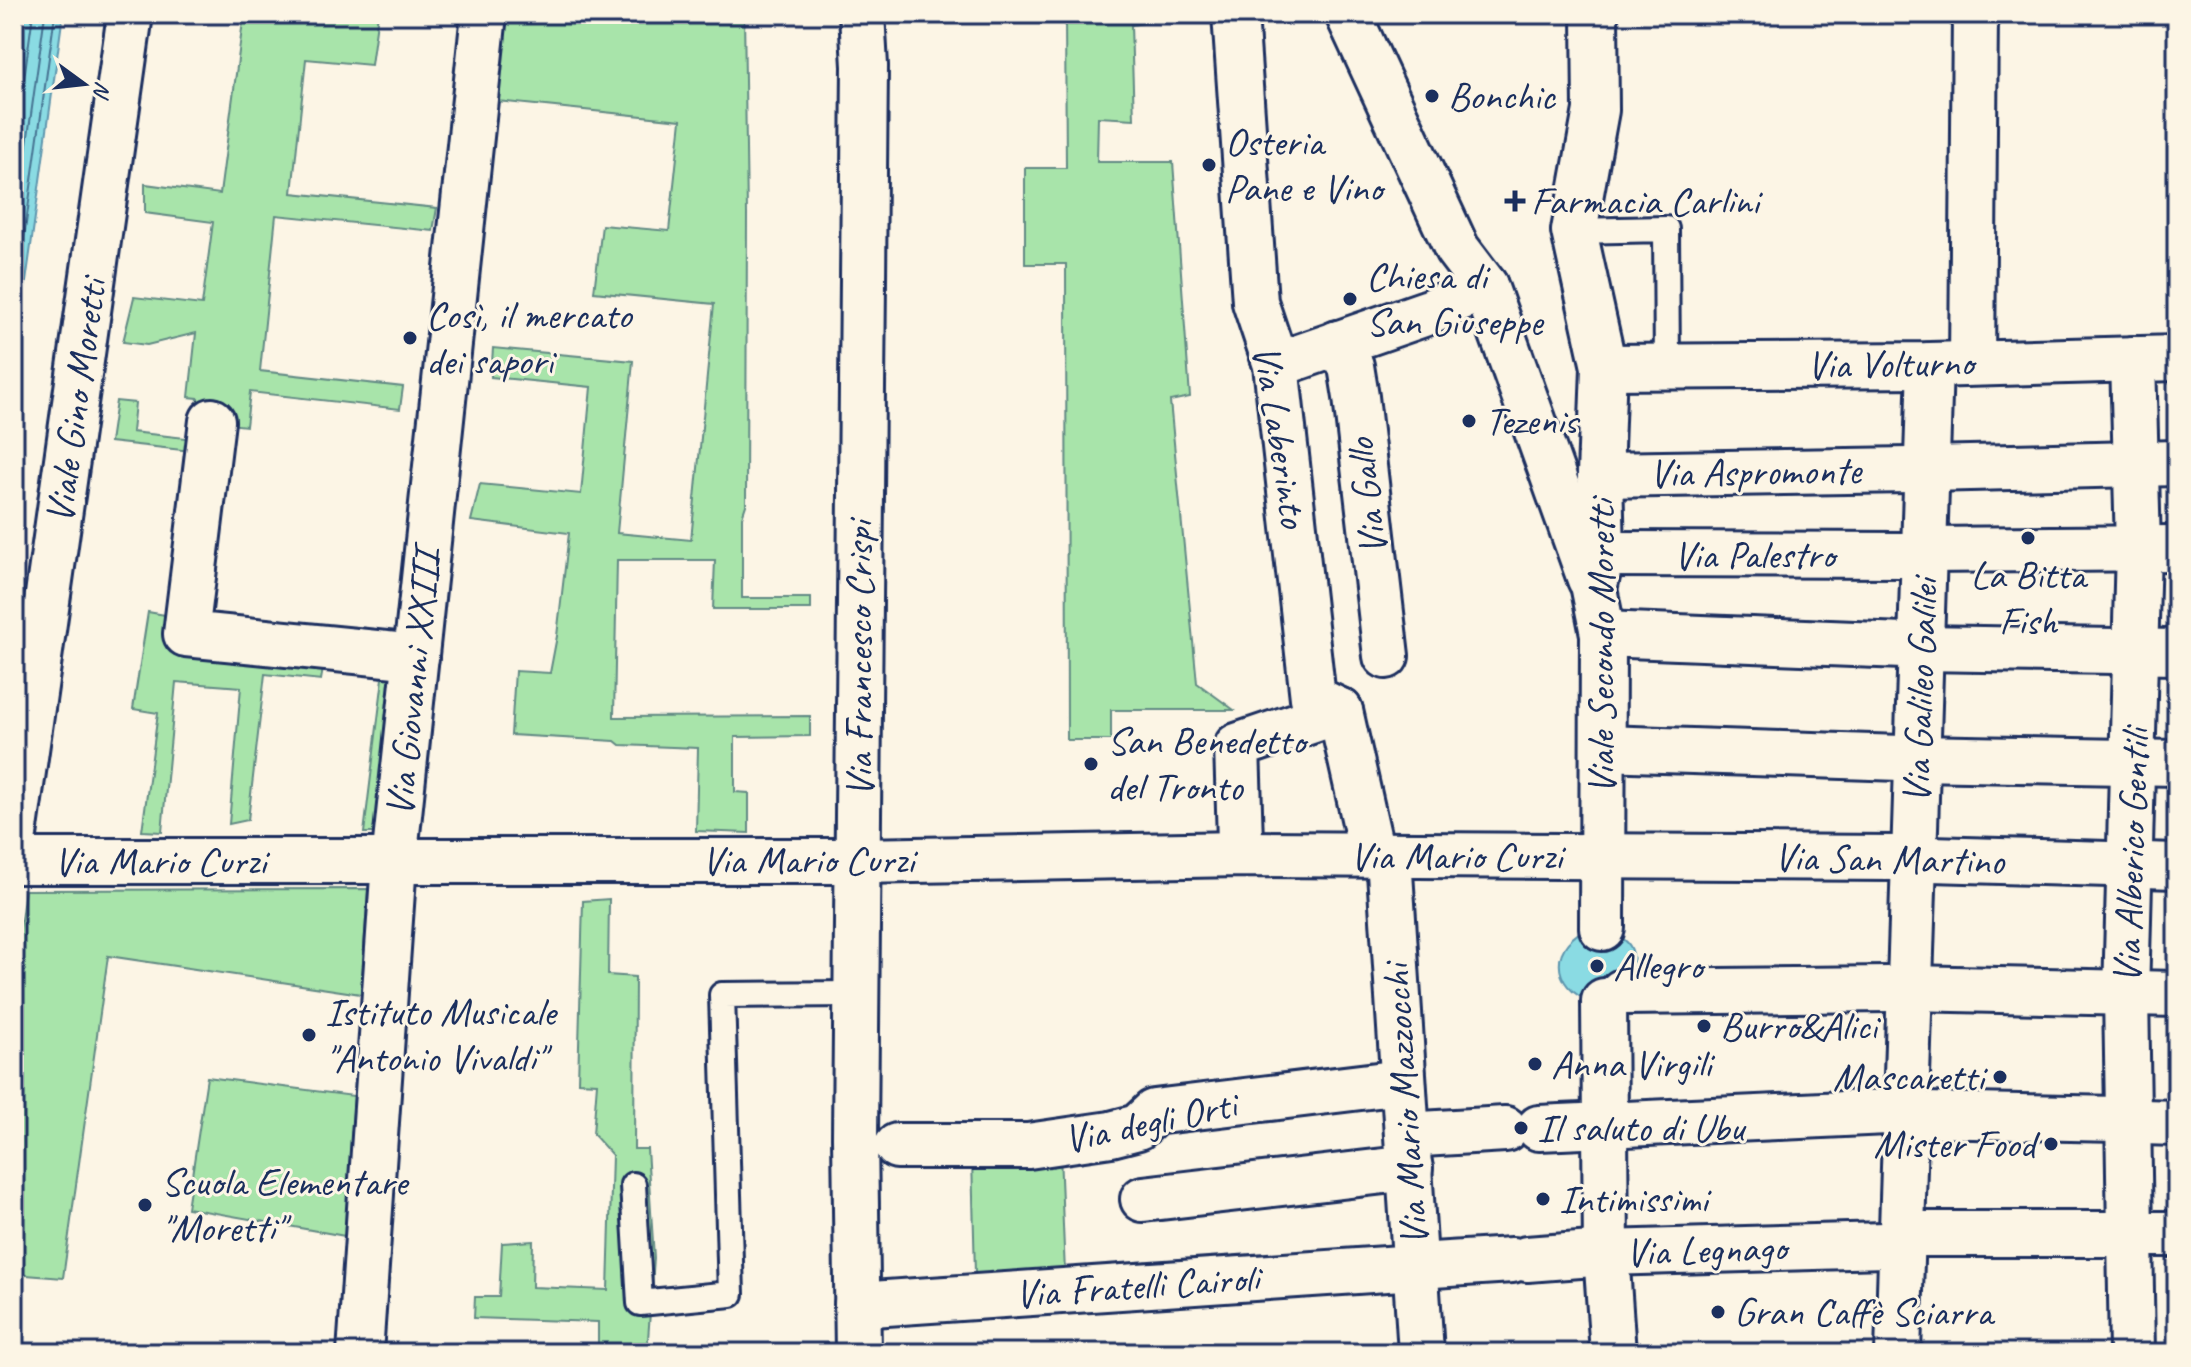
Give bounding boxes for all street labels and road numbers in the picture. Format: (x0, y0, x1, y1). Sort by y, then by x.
street label: Viale Gino Moretti (34, 271, 119, 526)
street label: Via Volturno (1806, 337, 1978, 390)
street label: Via Laberinto (1241, 341, 1319, 533)
street label: Via Gallo (1335, 434, 1399, 558)
street label: Via Aspromonte (1649, 445, 1864, 499)
street label: Viale Secondo Moretti (1576, 495, 1626, 794)
street label: Via Francesco Crispi (834, 516, 884, 797)
street label: Via Palestro (1673, 530, 1838, 580)
street label: Via Giovanni XXIII (374, 539, 453, 819)
street label: Via Galileo Galilei (1891, 573, 1949, 804)
street label: Via Alberico Gentili (2102, 723, 2161, 984)
street label: Via Mario Curzi (1350, 831, 1567, 881)
street label: Via San Martino (1774, 832, 2006, 886)
street label: Via Mario Curzi (702, 835, 919, 885)
street label: Via Mario Curzi (54, 836, 271, 886)
street label: Via Mario Mazzocchi (1370, 958, 1440, 1248)
street label: Via degli Orti (1059, 1078, 1245, 1165)
street label: Via Legnago (1625, 1222, 1791, 1278)
street label: Via Fratelli Cairoli (1013, 1252, 1265, 1319)

